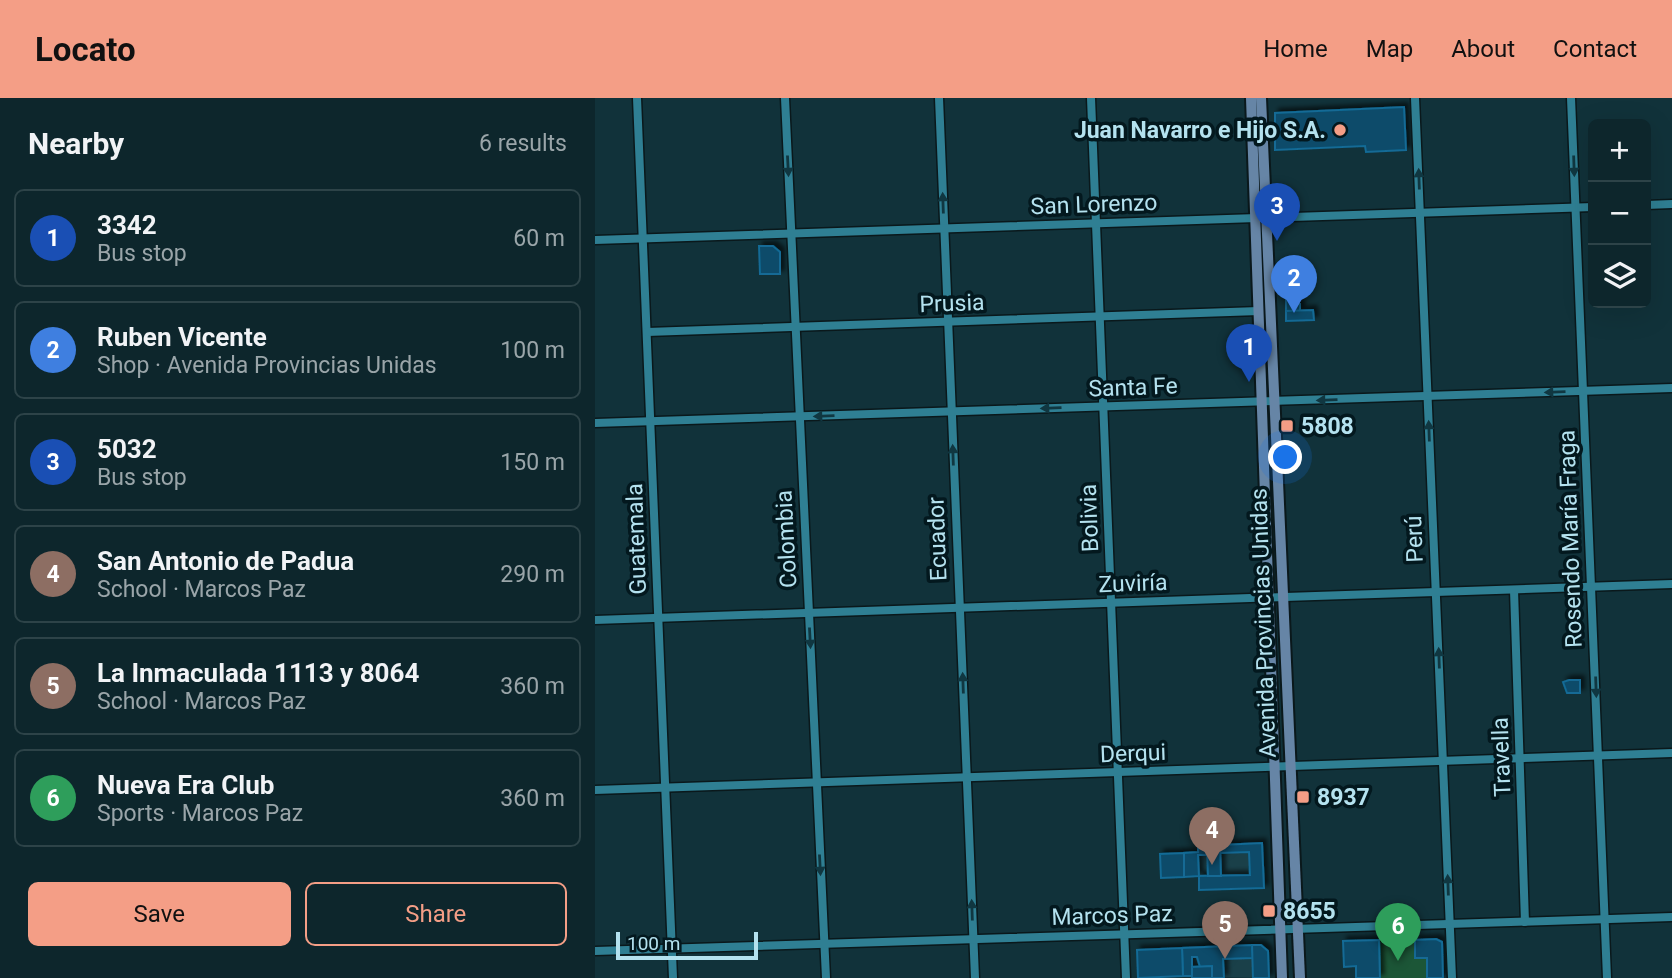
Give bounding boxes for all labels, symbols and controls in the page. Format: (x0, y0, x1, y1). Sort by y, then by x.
text: Locato (35, 30, 136, 69)
text: Home (1263, 35, 1328, 63)
text: Map (1366, 35, 1413, 63)
text: About (1451, 35, 1515, 63)
text: Contact (1553, 35, 1637, 63)
place label: Juan Navarro e Hijo S.A. (1074, 117, 1326, 144)
map controls (1588, 119, 1651, 308)
button: + (1588, 119, 1651, 182)
marker: Juan Navarro e Hijo S.A. (1332, 122, 1348, 138)
text: Nearby (28, 126, 124, 161)
text: 6 results (479, 130, 567, 157)
one-way arrow (783, 155, 794, 177)
one-way arrow (1569, 155, 1580, 177)
one-way arrow (1413, 168, 1424, 190)
button: − (1588, 182, 1651, 245)
pin: 3 (1254, 183, 1300, 241)
street label: San Lorenzo (1030, 189, 1158, 220)
one-way arrow (937, 192, 948, 214)
text: 3342 (97, 210, 157, 240)
text: 1 (46, 225, 60, 252)
text: 60 m (513, 225, 565, 252)
text: Bus stop (97, 240, 187, 267)
button: layers (1588, 245, 1651, 308)
pin: 2 (1271, 255, 1317, 313)
street label: Prusia (919, 289, 985, 318)
text: Ruben Vicente (97, 322, 267, 352)
pin: 1 (1226, 324, 1272, 382)
text: 2 (46, 337, 60, 364)
text: 100 m (500, 337, 565, 364)
text: Shop · Avenida Provincias Unidas (97, 352, 437, 379)
street label: Santa Fe (1088, 372, 1178, 403)
one-way arrow (1544, 386, 1566, 398)
one-way arrow (1316, 394, 1338, 405)
one-way arrow (1040, 403, 1062, 414)
one-way arrow (812, 410, 834, 421)
place label: 5808 (1301, 413, 1354, 440)
marker: 5808 (1279, 418, 1295, 434)
one-way arrow (1424, 419, 1435, 441)
street label: Rosendo María Fraga (1553, 430, 1588, 648)
text: 5032 (97, 434, 157, 464)
your location (1268, 440, 1302, 474)
one-way arrow (948, 444, 959, 466)
text: 3 (46, 449, 60, 476)
text: 150 m (500, 449, 565, 476)
text: Bus stop (97, 464, 187, 491)
street label: Guatemala (621, 483, 652, 595)
street label: Bolivia (1075, 484, 1104, 552)
street label: Avenida Provincias Unidas (1245, 488, 1282, 758)
street label: Colombia (770, 489, 803, 589)
street label: Ecuador (923, 496, 952, 581)
street label: Perú (1400, 515, 1429, 563)
text: San Antonio de Padua (97, 546, 354, 576)
text: 4 (46, 561, 60, 588)
text: 290 m (500, 561, 565, 588)
street label: Zuviría (1098, 569, 1168, 598)
text: School · Marcos Paz (97, 576, 306, 603)
one-way arrow (805, 627, 816, 649)
one-way arrow (1433, 647, 1444, 669)
text: La Inmaculada 1113 y 8064 (97, 658, 419, 688)
one-way arrow (957, 671, 968, 693)
text: 5 (46, 673, 60, 700)
text: 360 m (500, 673, 565, 700)
one-way arrow (1590, 676, 1601, 698)
text: School · Marcos Paz (97, 688, 306, 715)
street label: Travella (1487, 717, 1516, 797)
street label: Derqui (1099, 739, 1167, 768)
text: Nueva Era Club (97, 770, 274, 800)
place label: 8937 (1317, 784, 1370, 811)
text: 6 (46, 785, 60, 812)
text: 360 m (500, 785, 565, 812)
marker: 8937 (1295, 789, 1311, 805)
text: Sports · Marcos Paz (97, 800, 303, 827)
pin: 4 (1189, 807, 1235, 865)
one-way arrow (815, 855, 826, 877)
one-way arrow (1442, 874, 1453, 896)
button: Save (28, 882, 291, 946)
button: Share (305, 882, 567, 946)
place label: 8655 (1283, 898, 1336, 925)
one-way arrow (967, 899, 978, 921)
street label: Marcos Paz (1051, 900, 1173, 931)
pin: 5 (1202, 901, 1248, 959)
marker: 8655 (1261, 903, 1277, 919)
pin: 6 (1375, 903, 1421, 961)
scale bar (616, 929, 758, 961)
text: 100 m (627, 932, 680, 955)

